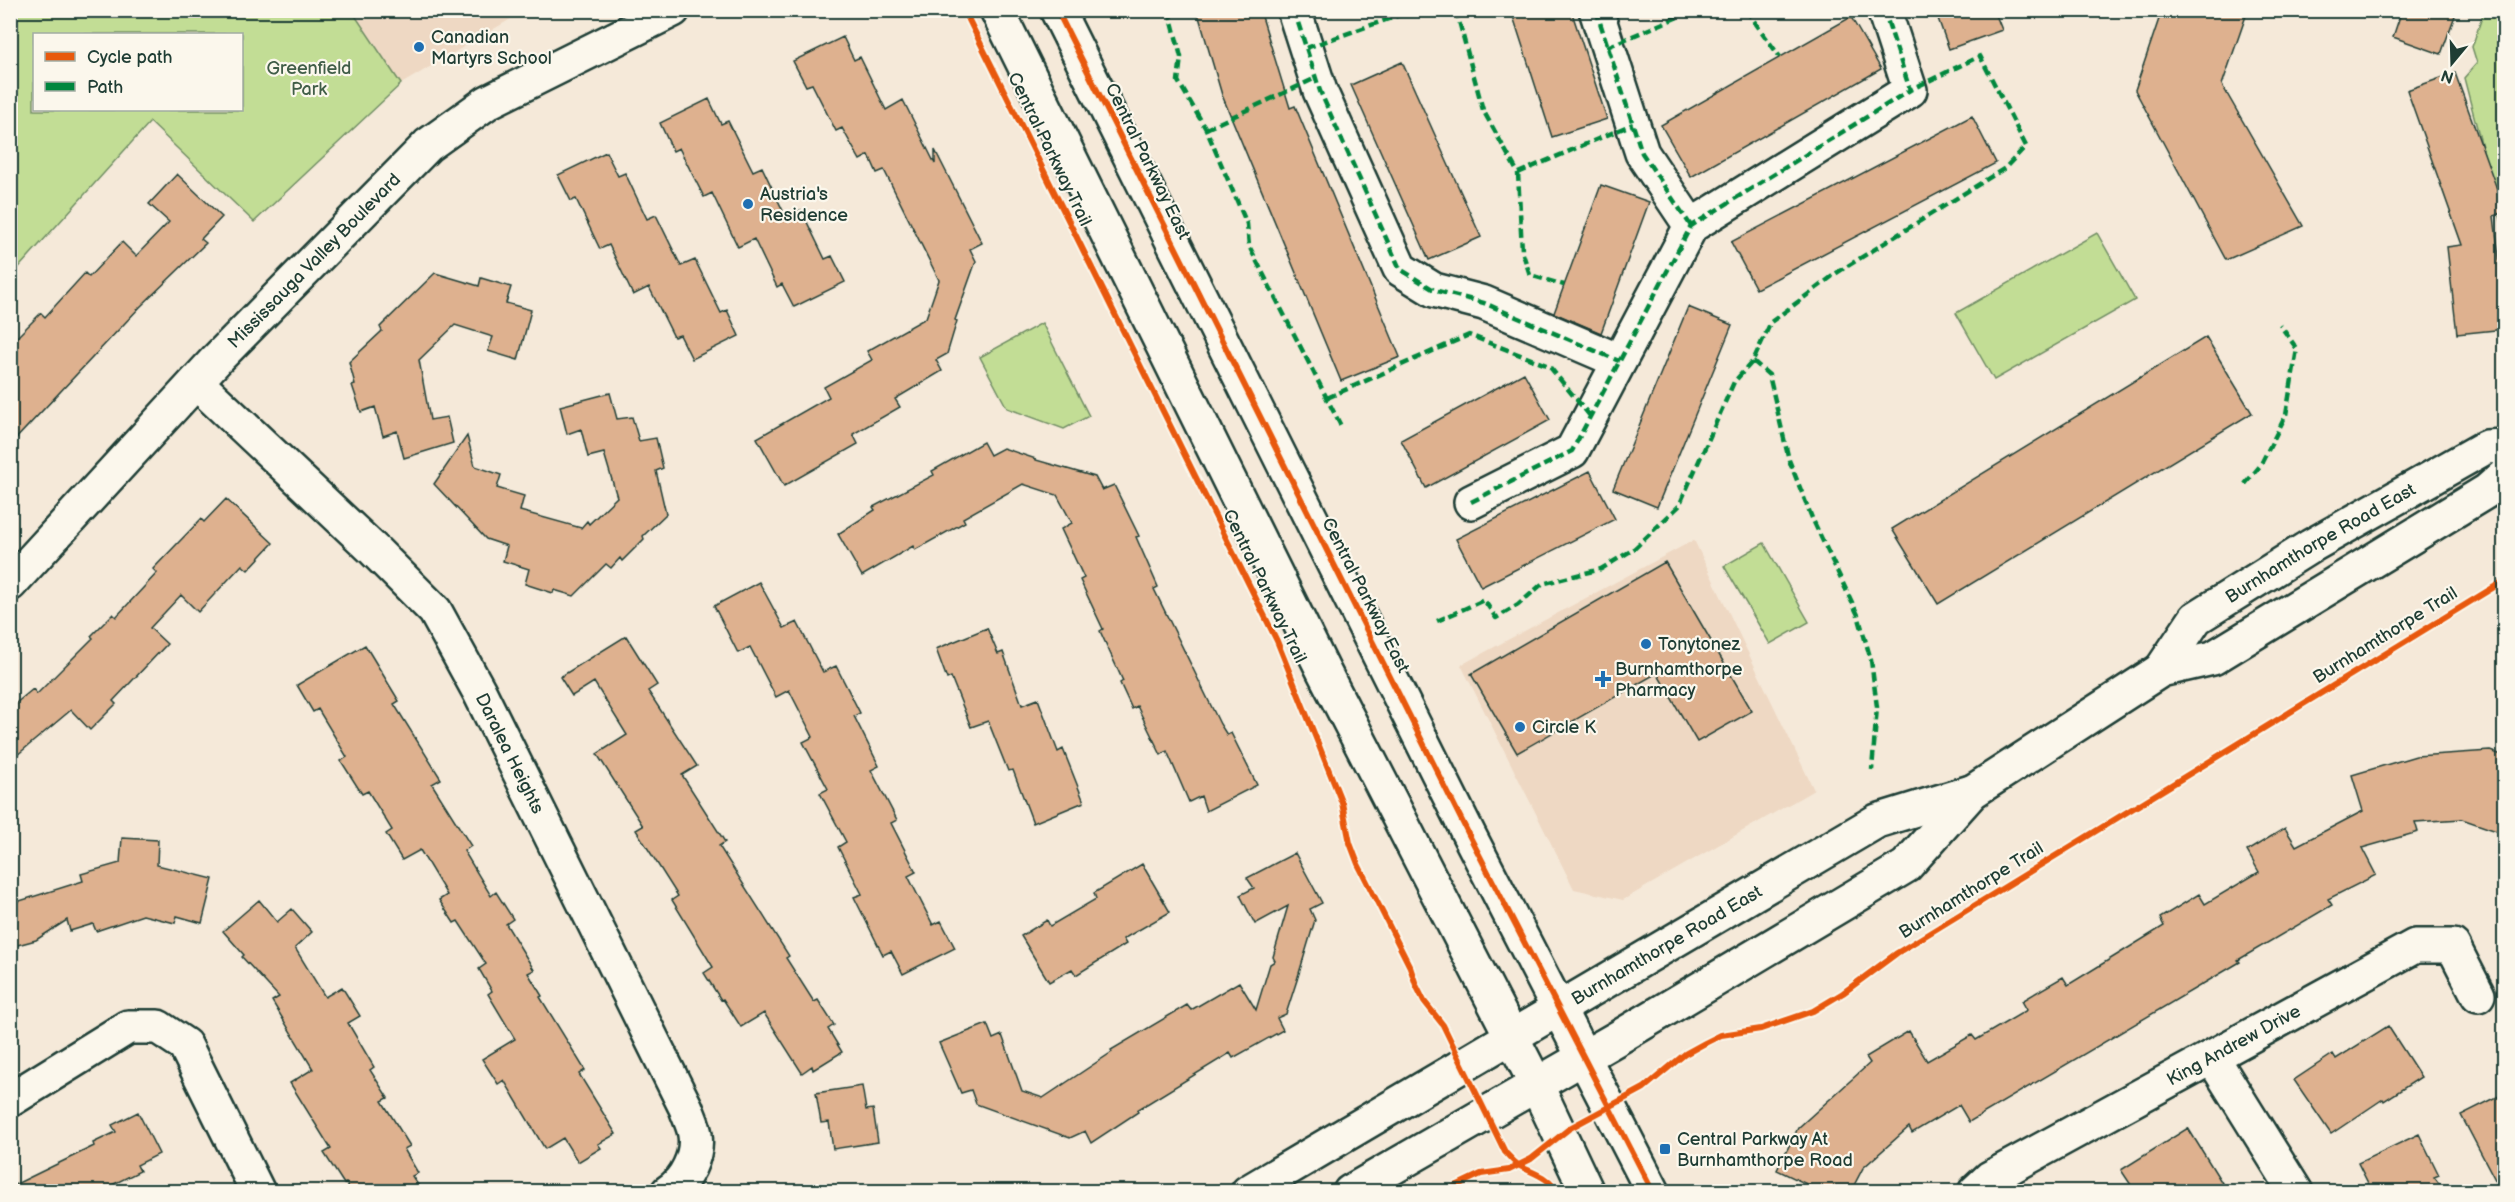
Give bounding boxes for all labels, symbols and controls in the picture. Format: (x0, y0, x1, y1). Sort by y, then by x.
place label: Canadian Martyrs School (431, 27, 552, 69)
legend (33, 33, 243, 111)
north arrow (2422, 33, 2482, 93)
marker: Canadian Martyrs School (412, 40, 426, 54)
text: Cycle path (87, 47, 173, 68)
park label: Greenfield Park (267, 58, 351, 100)
text: N (2439, 65, 2456, 87)
street label: Central Parkway Trail (1003, 69, 1096, 229)
text: Path (87, 77, 123, 98)
street label: Central Parkway East (1101, 80, 1195, 243)
street label: Mississauga Valley Boulevard (224, 169, 405, 353)
place label: Austria's Residence (760, 184, 848, 226)
marker: Austria's Residence (741, 197, 755, 211)
street label: Burnhamthorpe Road East (2222, 479, 2420, 608)
street label: Central Parkway Trail (1218, 506, 1311, 666)
street label: Central Parkway East (1317, 514, 1414, 677)
street label: Burnhamthorpe Trail (2309, 582, 2461, 688)
place label: Tonytonez (1658, 634, 1740, 655)
marker: Tonytonez (1639, 637, 1653, 651)
place label: Burnhamthorpe Pharmacy (1615, 659, 1743, 701)
marker: Burnhamthorpe Pharmacy (1596, 672, 1610, 686)
street label: Daralea Heights (471, 690, 548, 817)
place label: Circle K (1532, 717, 1596, 738)
marker: Circle K (1513, 720, 1527, 734)
street label: Burnhamthorpe Trail (1895, 837, 2047, 943)
street label: Burnhamthorpe Road East (1568, 881, 1766, 1010)
street label: King Andrew Drive (2163, 1000, 2304, 1090)
place label: Central Parkway At Burnhamthorpe Road (1677, 1129, 1853, 1171)
marker: Central Parkway At Burnhamthorpe Road (1658, 1142, 1672, 1156)

